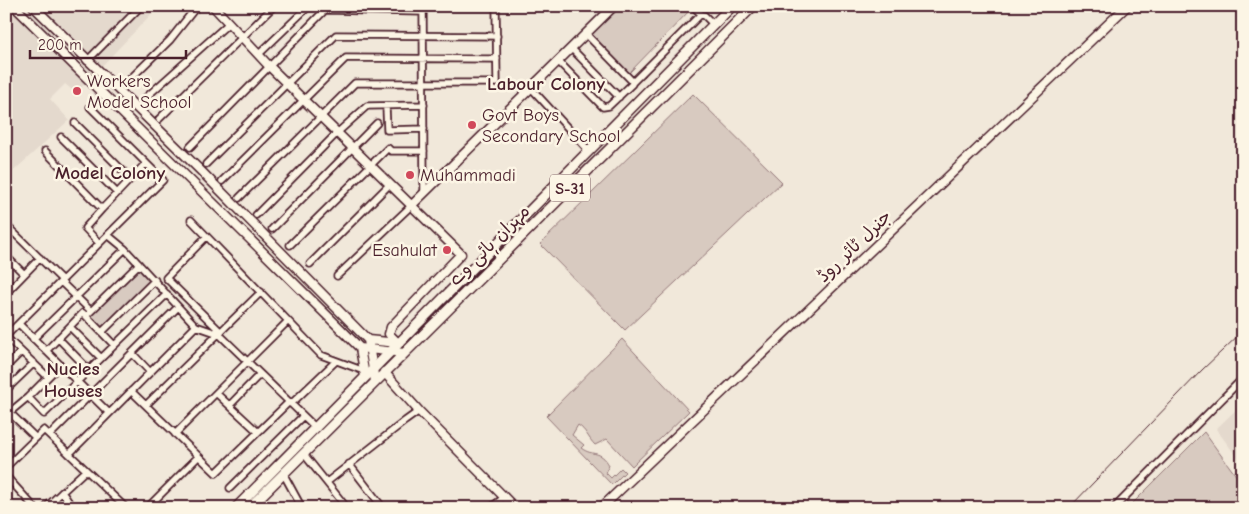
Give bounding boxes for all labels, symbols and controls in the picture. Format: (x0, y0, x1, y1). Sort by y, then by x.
scale bar (30, 28, 186, 60)
text: 200 m (38, 36, 82, 54)
place label: Workers Model School (87, 71, 191, 113)
district label: Labour Colony (487, 73, 605, 95)
marker: Workers Model School (71, 85, 83, 97)
place label: Govt Boys Secondary School (482, 105, 620, 147)
marker: Govt Boys Secondary School (466, 119, 478, 131)
district label: Model Colony (55, 162, 165, 184)
place label: Muhammadi (420, 165, 516, 186)
marker: Muhammadi (404, 169, 416, 181)
road number: S-31 (550, 174, 590, 202)
street label: مہران ہائی وے (444, 200, 536, 292)
street label: جنرل ٹائر روڈ (813, 206, 896, 287)
place label: Esahulat (372, 240, 438, 261)
marker: Esahulat (441, 244, 453, 256)
district label: Nucles Houses (44, 358, 102, 402)

